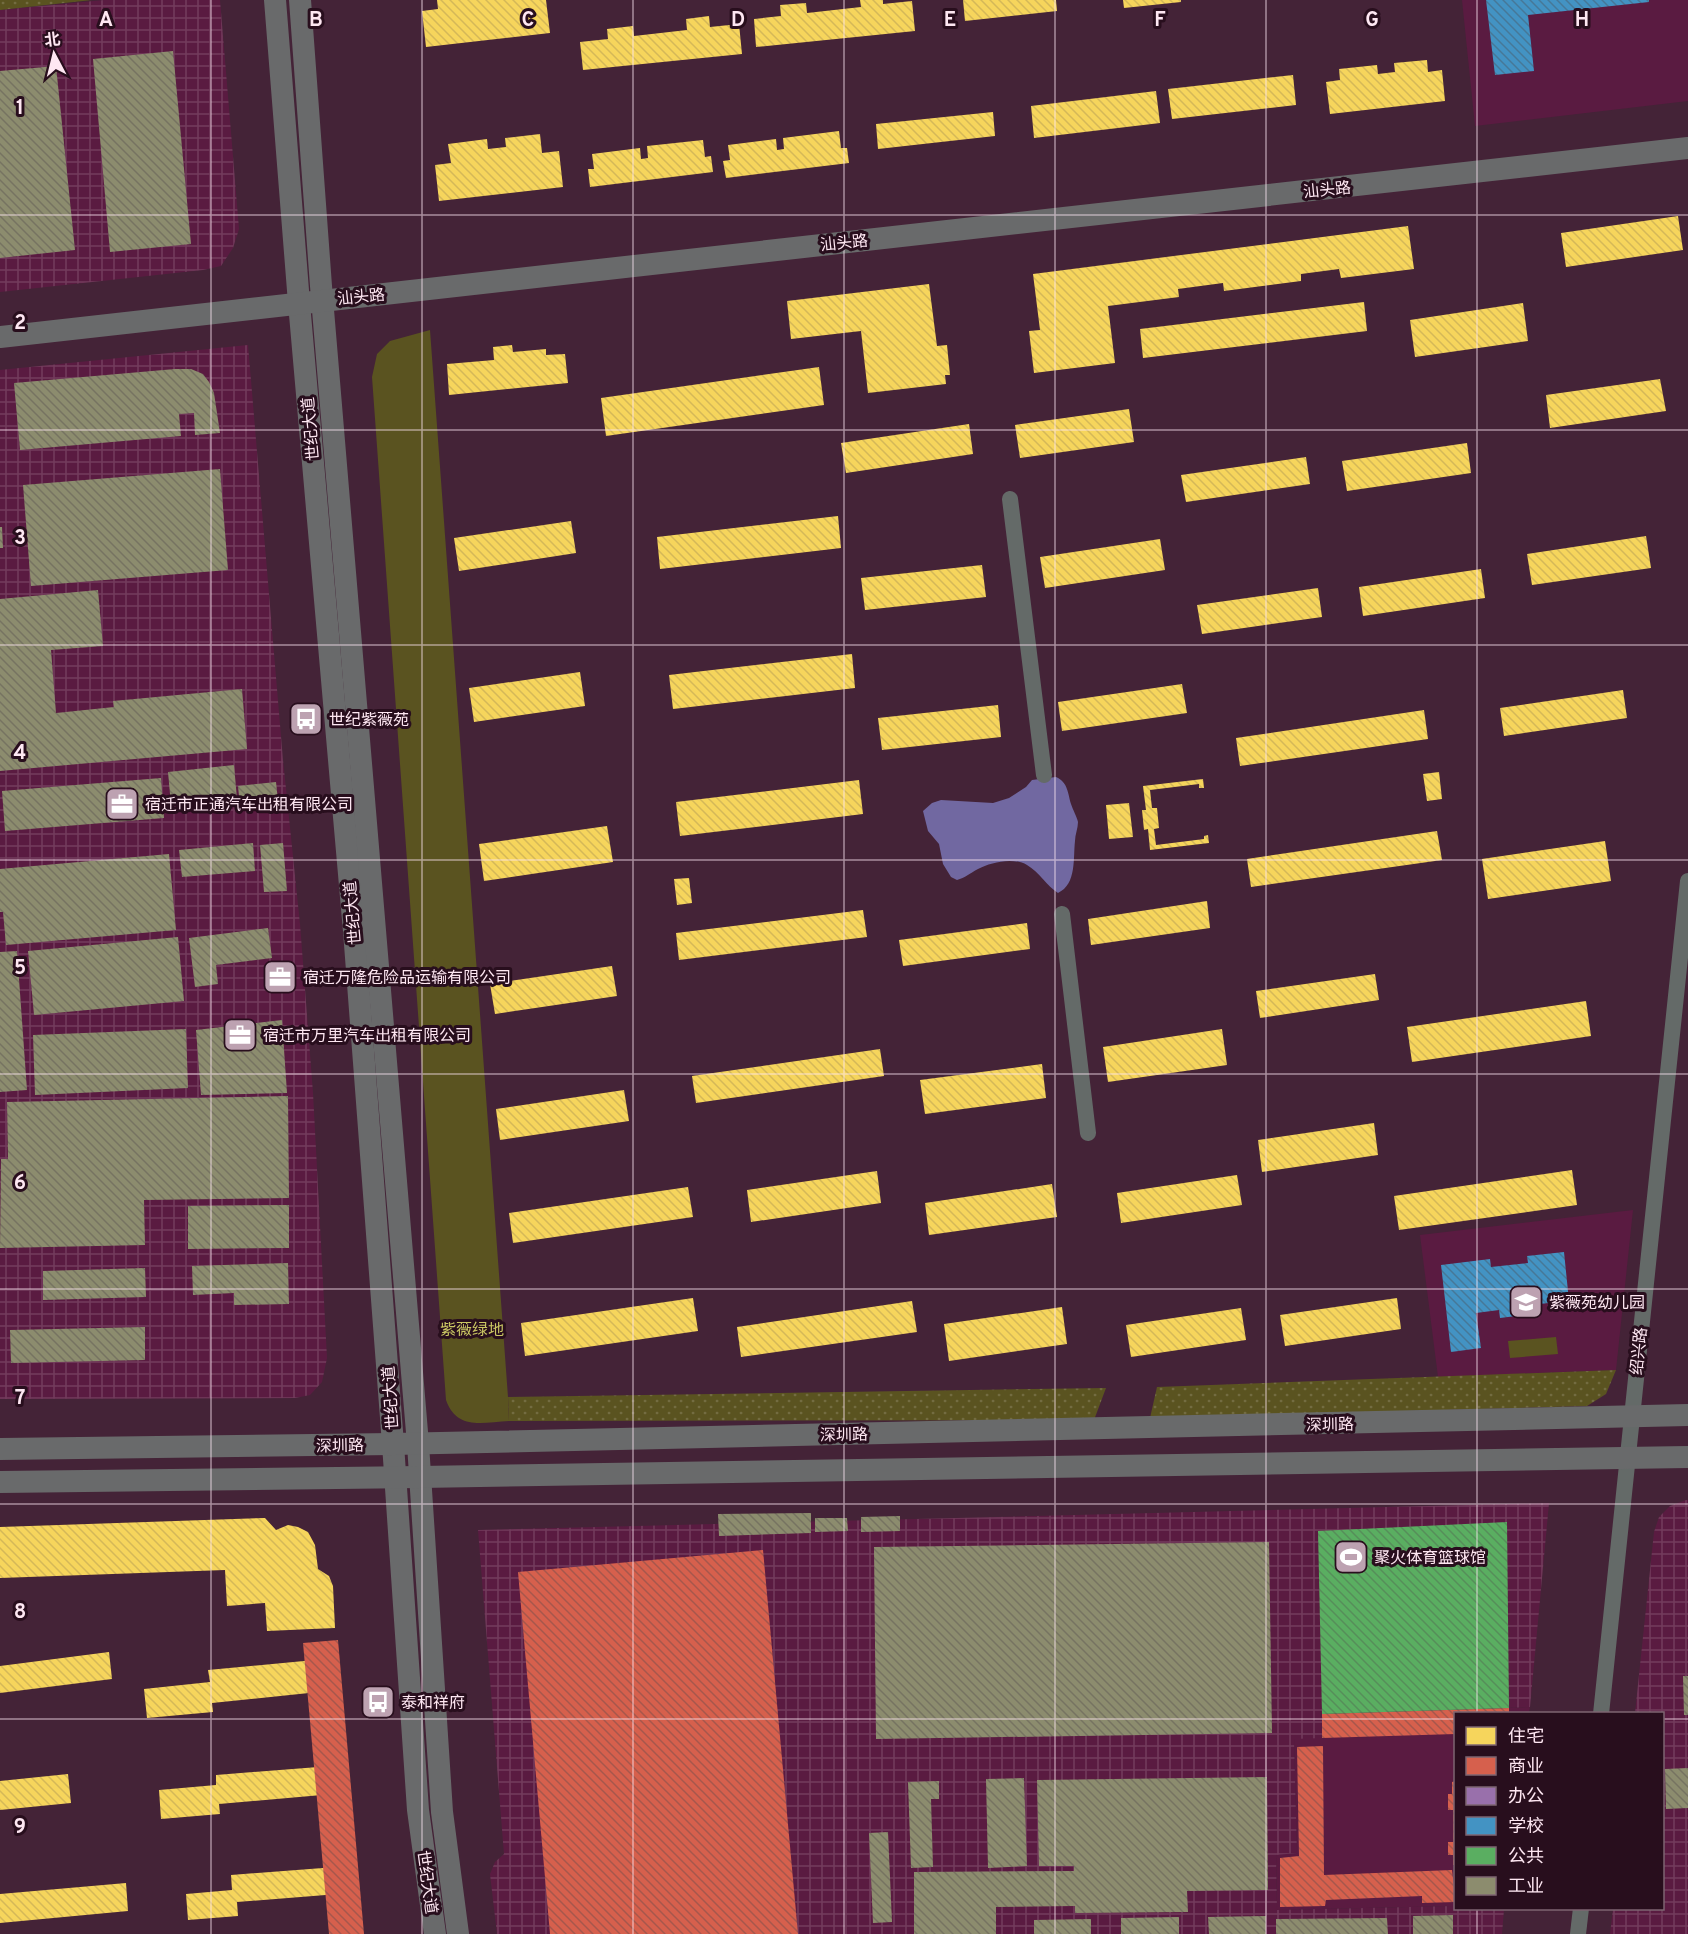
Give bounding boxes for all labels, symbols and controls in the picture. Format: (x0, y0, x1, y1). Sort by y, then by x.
text: A (99, 8, 113, 34)
text: B (309, 8, 323, 34)
text: C (522, 8, 534, 34)
text: D (731, 8, 745, 34)
text: E (944, 8, 956, 34)
text: F (1154, 8, 1166, 34)
text: G (1365, 8, 1379, 34)
text: H (1575, 8, 1589, 34)
north arrow (24, 24, 84, 84)
text: 北 (43, 30, 62, 52)
text: 1 (16, 96, 24, 122)
street label: 汕头路 (1302, 179, 1352, 203)
street label: 汕头路 (819, 232, 869, 256)
street label: 汕头路 (336, 286, 386, 310)
text: 2 (14, 311, 26, 337)
street label: 世纪大道 (299, 396, 325, 462)
text: 3 (14, 526, 26, 552)
bus stop icon: 世纪紫薇苑 (288, 701, 324, 737)
place label: 世纪紫薇苑 (329, 711, 409, 731)
text: 4 (14, 741, 26, 767)
office icon: 宿迁市正通汽车出租有限公司 (104, 786, 140, 822)
place label: 宿迁市正通汽车出租有限公司 (145, 796, 353, 816)
street label: 世纪大道 (341, 880, 367, 946)
text: 5 (14, 956, 26, 982)
office icon: 宿迁万隆危险品运输有限公司 (262, 959, 298, 995)
place label: 宿迁万隆危险品运输有限公司 (303, 968, 511, 989)
office icon: 宿迁市万里汽车出租有限公司 (222, 1017, 258, 1053)
place label: 宿迁市万里汽车出租有限公司 (263, 1027, 471, 1047)
text: 6 (14, 1171, 26, 1197)
school or university icon: 紫薇苑幼儿园 (1508, 1284, 1544, 1320)
place label: 紫薇苑幼儿园 (1549, 1294, 1645, 1314)
park label: 紫薇绿地 (440, 1321, 504, 1341)
street label: 绍兴路 (1628, 1326, 1652, 1376)
street label: 世纪大道 (380, 1365, 404, 1430)
text: 7 (15, 1386, 25, 1412)
street label: 深圳路 (1306, 1416, 1354, 1436)
street label: 深圳路 (820, 1426, 868, 1446)
street label: 深圳路 (316, 1437, 364, 1457)
sports icon: 聚火体育篮球馆 (1333, 1539, 1369, 1575)
place label: 聚火体育篮球馆 (1374, 1549, 1486, 1569)
text: 8 (14, 1600, 26, 1626)
bus stop icon: 泰和祥府 (360, 1684, 396, 1720)
place label: 泰和祥府 (401, 1694, 465, 1714)
legend (1454, 1712, 1664, 1910)
text: 住宅 (1508, 1726, 1544, 1749)
text: 商业 (1508, 1756, 1544, 1779)
text: 办公 (1508, 1786, 1544, 1809)
text: 9 (14, 1815, 26, 1841)
text: 学校 (1508, 1816, 1544, 1839)
text: 公共 (1508, 1846, 1544, 1869)
street label: 世纪大道 (412, 1849, 440, 1915)
text: 工业 (1508, 1876, 1544, 1899)

